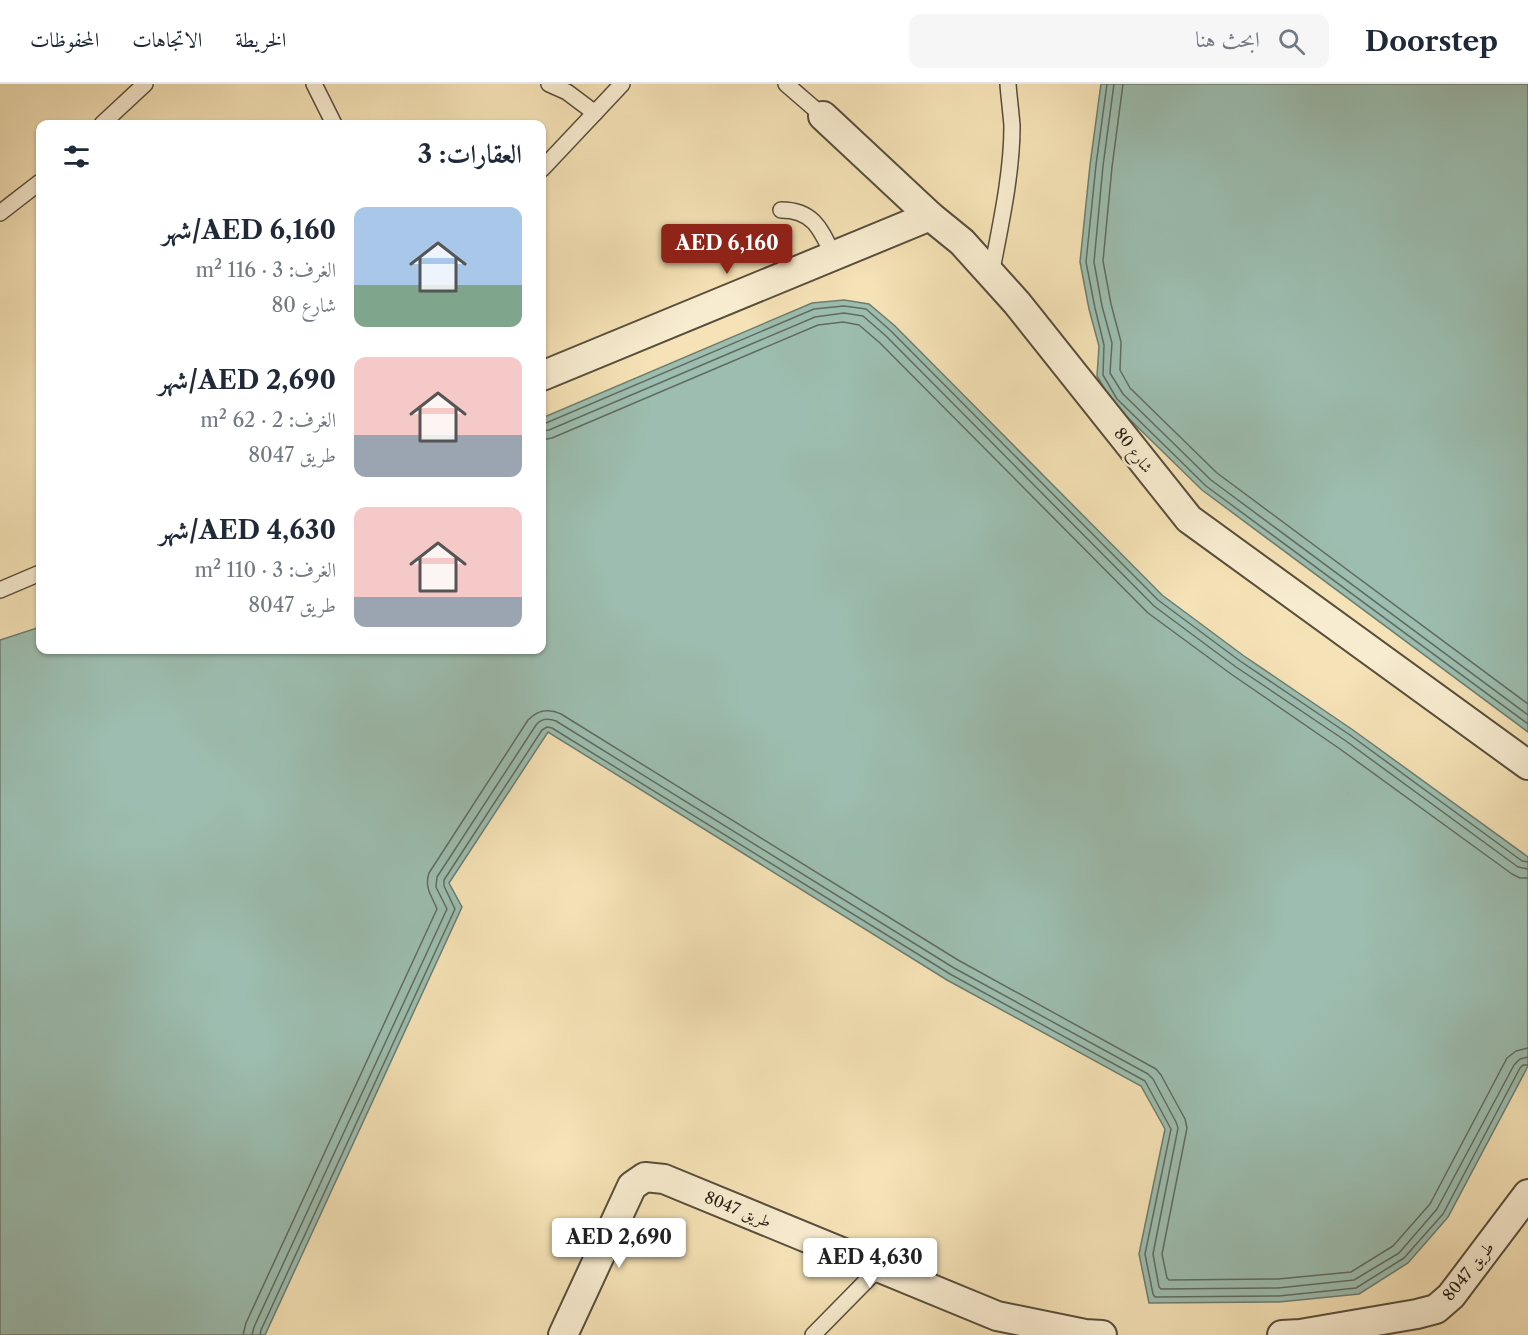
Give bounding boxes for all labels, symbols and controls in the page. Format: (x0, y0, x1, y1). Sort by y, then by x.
search box (909, 14, 1329, 68)
text: Doorstep (1365, 24, 1498, 58)
icon: search (1275, 25, 1308, 58)
text: ابحث هنا (1195, 26, 1260, 53)
text: المحفوظات (30, 27, 99, 52)
text: الاتجاهات (132, 27, 202, 52)
text: الخريطة (235, 27, 286, 52)
text: العقارات: 3 (417, 138, 522, 170)
icon: filters (60, 140, 93, 173)
text: AED 6,160/شهر (162, 214, 336, 246)
pin: AED 6,160 (658, 224, 796, 275)
icon: home (402, 231, 474, 303)
text: AED 6,160 (675, 231, 779, 255)
text: الغرف: 3 · 116 m² (195, 258, 336, 282)
text: شارع 80 (271, 293, 336, 317)
text: AED 2,690/شهر (158, 364, 336, 396)
icon: home (402, 381, 474, 453)
text: الغرف: 2 · 62 m² (200, 408, 336, 432)
street label: شارع 80 (1107, 423, 1158, 479)
text: طريق 8047 (248, 443, 336, 467)
text: AED 4,630/شهر (159, 514, 336, 546)
icon: home (402, 531, 474, 603)
text: الغرف: 3 · 110 m² (194, 558, 336, 582)
text: طريق 8047 (248, 593, 336, 617)
street label: طريق 8047 (701, 1187, 774, 1232)
pin: AED 2,690 (550, 1218, 688, 1269)
text: AED 2,690 (566, 1225, 672, 1249)
street label: طريق 8047 (1438, 1237, 1499, 1305)
pin: AED 4,630 (801, 1238, 939, 1289)
text: AED 4,630 (817, 1245, 923, 1269)

